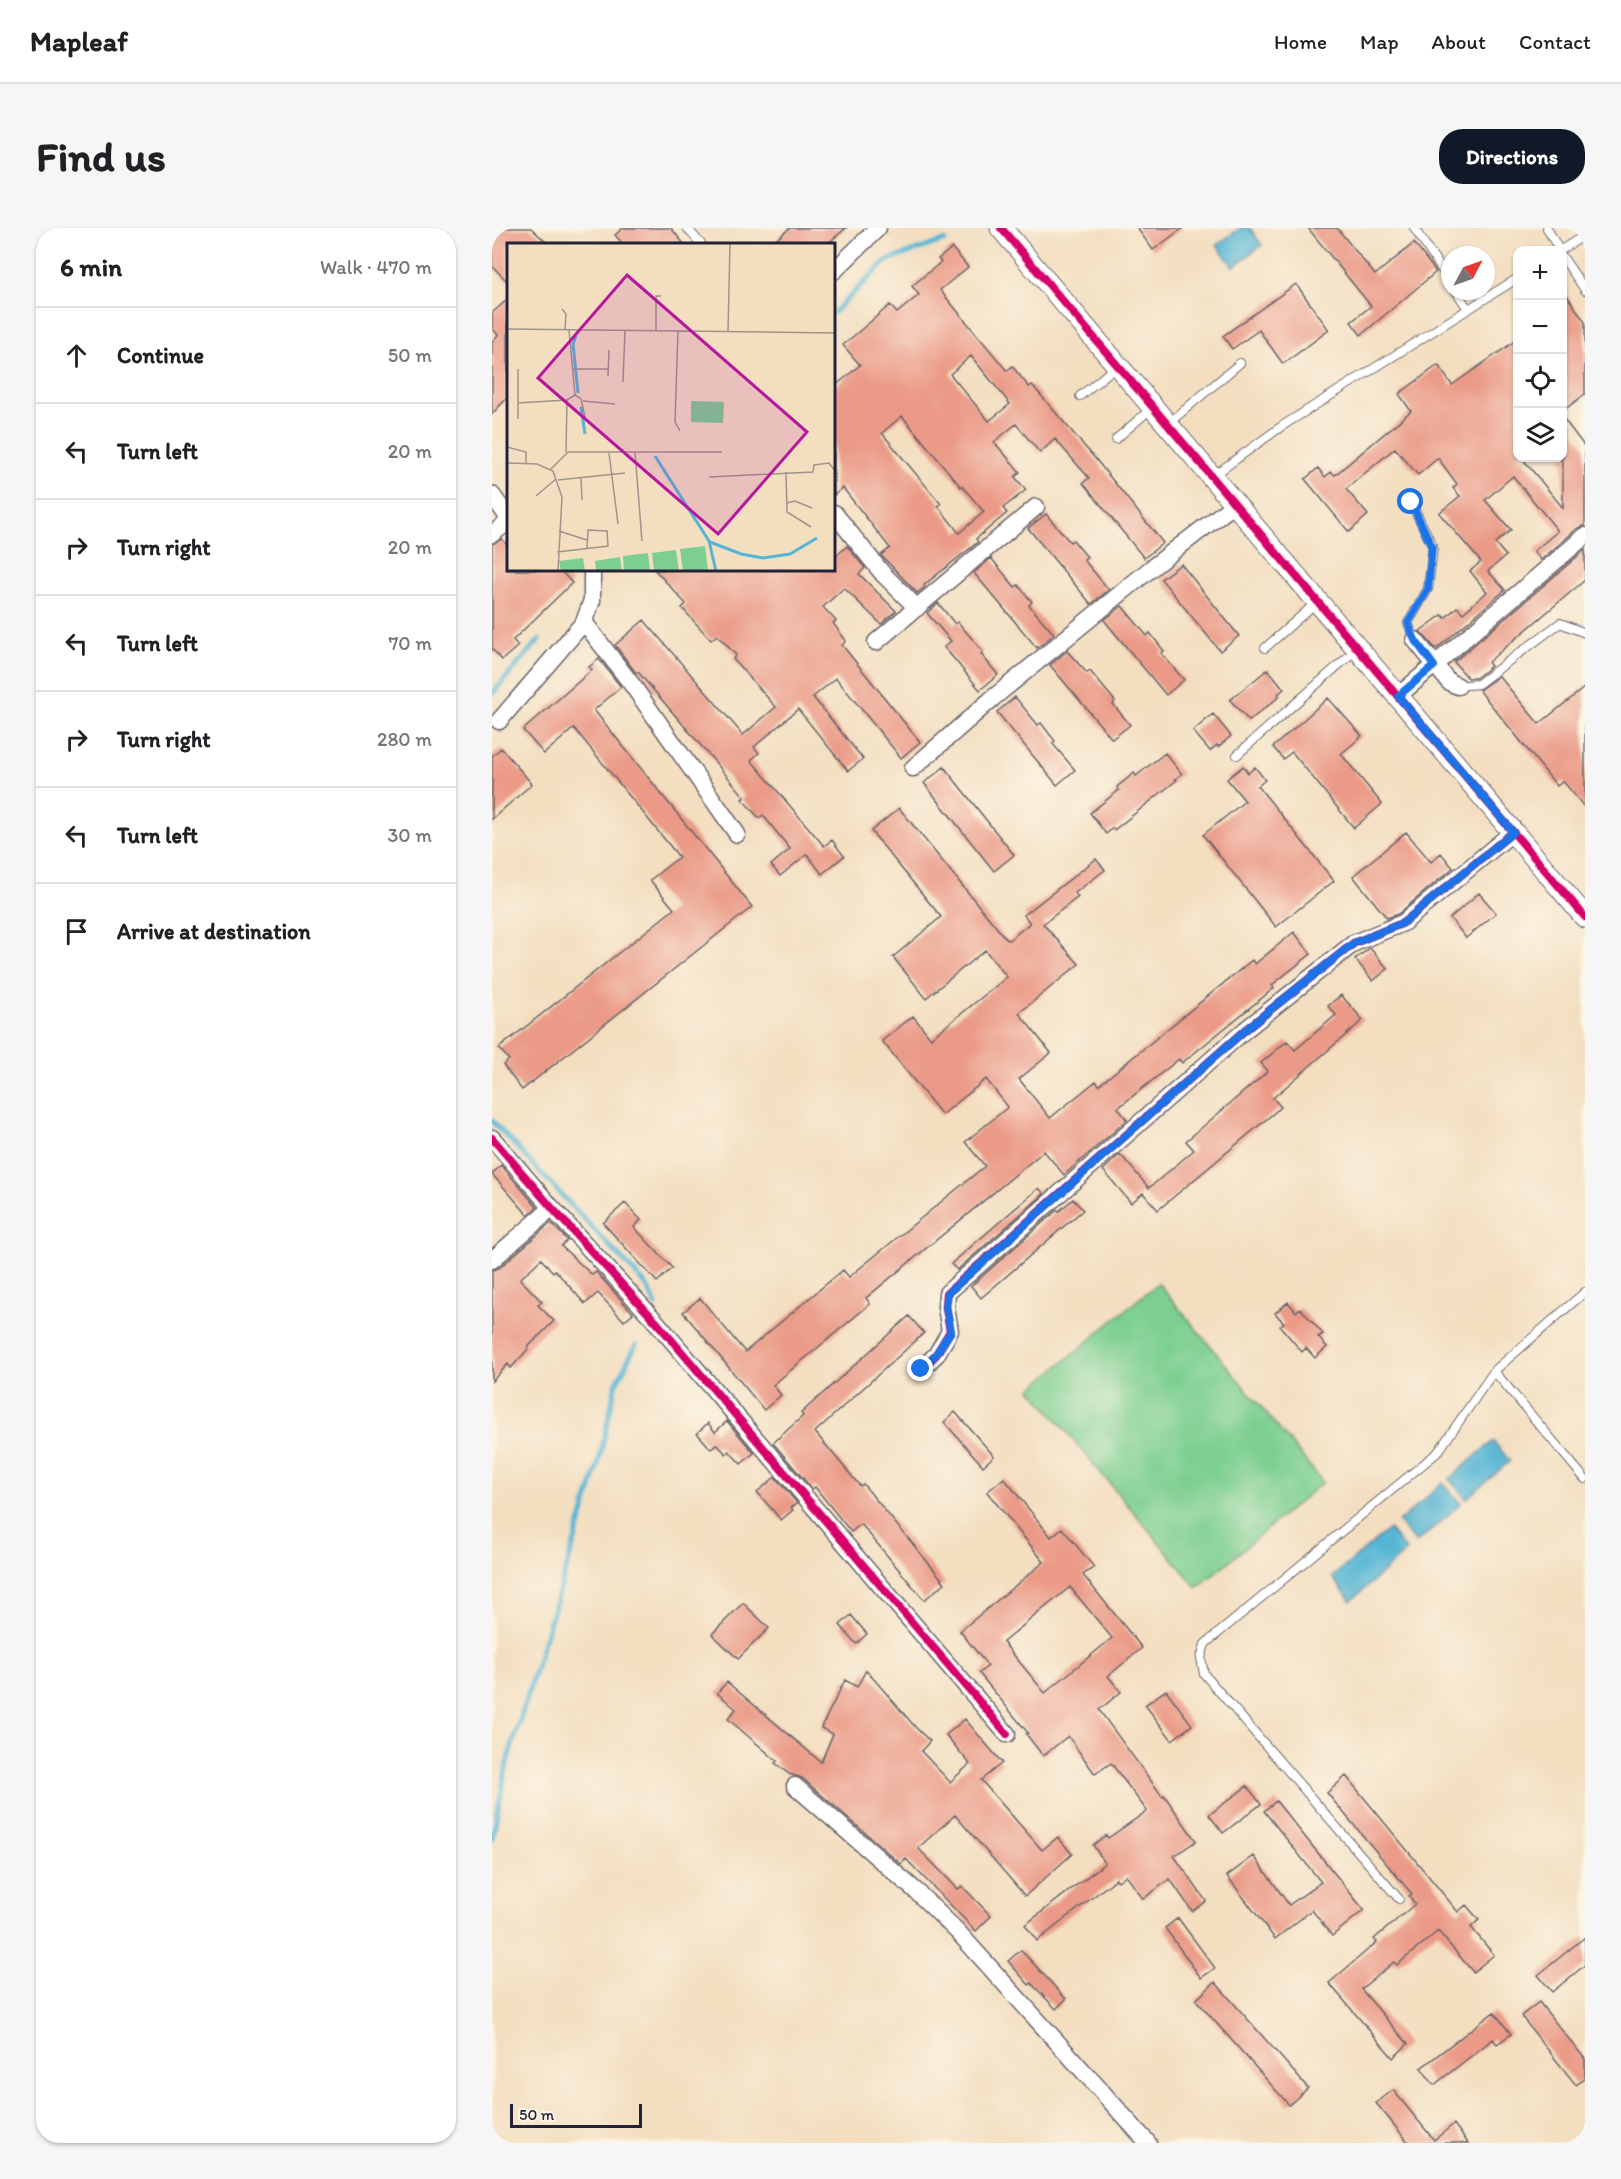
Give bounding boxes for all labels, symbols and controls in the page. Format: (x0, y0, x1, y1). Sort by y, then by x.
text: Mapleaf (30, 24, 128, 58)
text: Home (1274, 29, 1327, 54)
text: Map (1360, 29, 1399, 54)
text: About (1432, 29, 1486, 54)
text: Contact (1519, 29, 1591, 54)
button: Directions (1439, 129, 1585, 184)
text: Find us (36, 131, 166, 182)
inset map (507, 243, 836, 572)
north arrow (1441, 246, 1495, 300)
map controls (1513, 246, 1567, 462)
button: + (1513, 246, 1567, 300)
text: 6 min (60, 251, 122, 283)
text: Walk · 470 m (320, 255, 432, 279)
button: − (1513, 300, 1567, 354)
icon: ahead (60, 339, 93, 372)
text: Continue (117, 342, 204, 369)
text: 50 m (388, 343, 432, 367)
button: locate (1513, 354, 1567, 408)
button: layers (1513, 408, 1567, 462)
icon: left (60, 435, 93, 468)
text: Turn left (117, 438, 198, 465)
text: 20 m (388, 439, 432, 463)
route start (1397, 488, 1423, 514)
icon: right (60, 531, 93, 564)
text: Turn right (117, 534, 211, 561)
text: 20 m (388, 535, 432, 559)
icon: left (60, 627, 93, 660)
text: Turn left (117, 630, 198, 657)
text: 70 m (388, 631, 432, 655)
icon: right (60, 723, 93, 756)
text: Turn right (117, 726, 211, 753)
text: 280 m (377, 727, 432, 751)
icon: left (60, 819, 93, 852)
text: Turn left (117, 822, 198, 849)
text: 30 m (387, 823, 432, 847)
icon: arrive (60, 915, 93, 948)
text: Arrive at destination (117, 918, 311, 945)
route end (907, 1355, 933, 1381)
scale bar (510, 2101, 642, 2128)
text: 50 m (519, 2105, 554, 2124)

